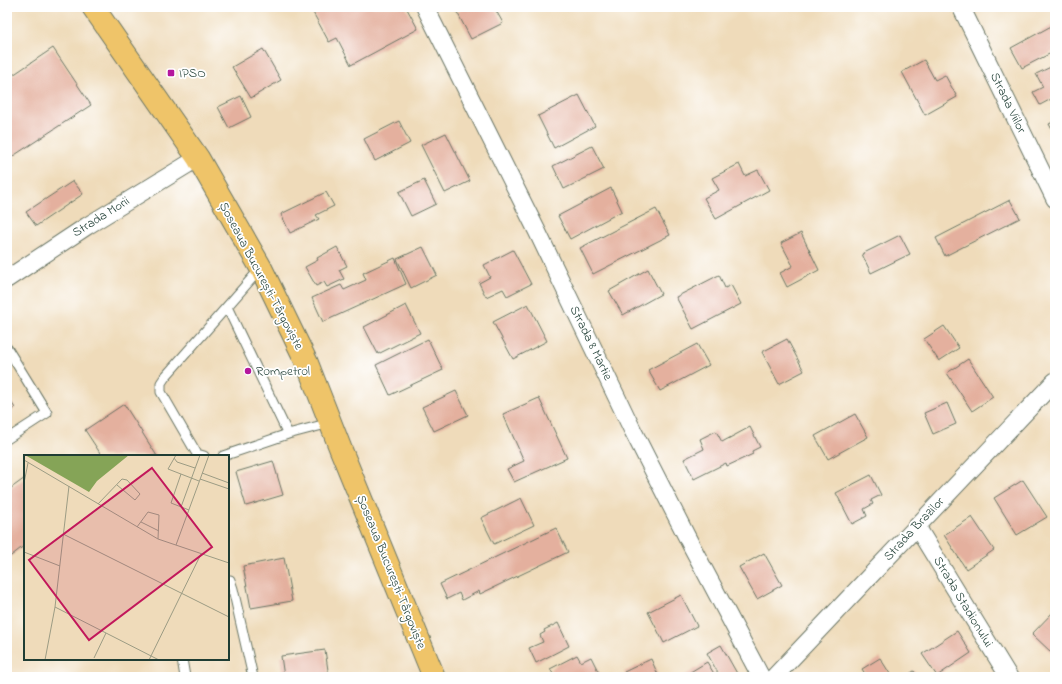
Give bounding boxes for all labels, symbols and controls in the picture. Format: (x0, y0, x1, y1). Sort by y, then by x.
place label: IPSO (179, 64, 206, 83)
marker: IPSO (166, 68, 176, 78)
street label: Strada Viilor (985, 69, 1031, 138)
street label: Strada Morii (69, 192, 133, 242)
street label: Șoseaua București-Târgoviște (213, 199, 308, 354)
street label: Strada 8 Martie (565, 302, 617, 384)
place label: Rompetrol (256, 362, 310, 381)
marker: Rompetrol (243, 366, 253, 376)
inset map (24, 455, 229, 660)
street label: Șoseaua București-Târgoviște (350, 492, 431, 653)
street label: Strada Brazilor (879, 492, 950, 565)
street label: Strada Stadionului (928, 553, 998, 651)

